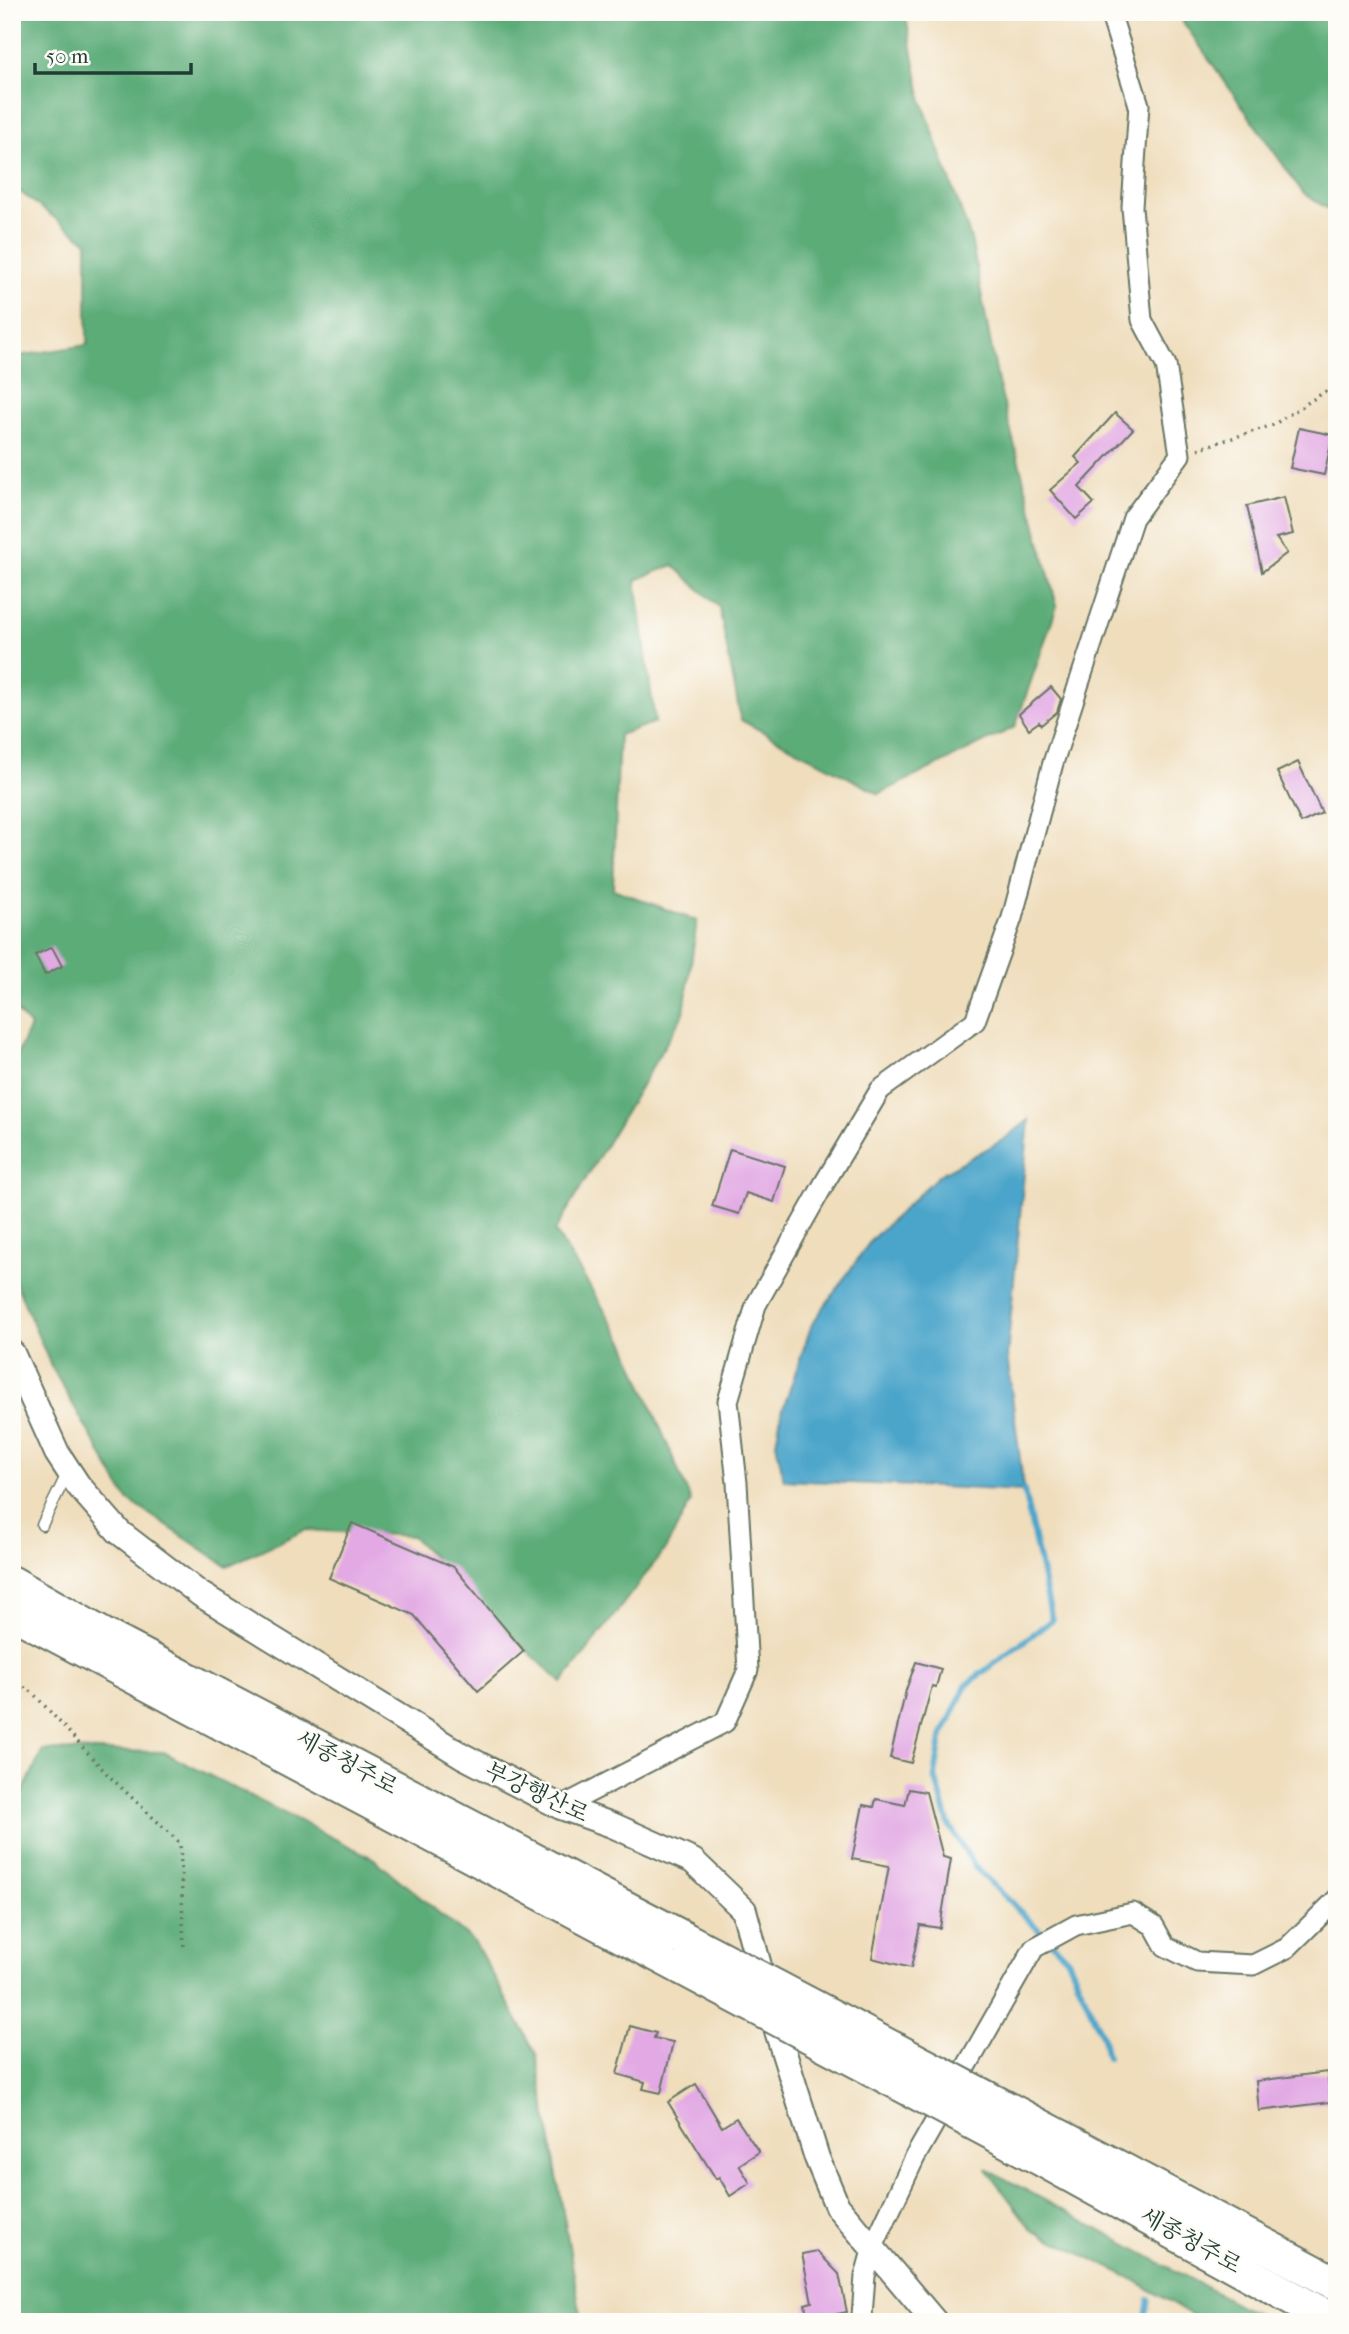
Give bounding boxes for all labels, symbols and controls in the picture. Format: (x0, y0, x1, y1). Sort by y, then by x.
scale bar (35, 32, 191, 76)
text: 50 m (46, 44, 89, 68)
street label: 세종청주로 (291, 1724, 402, 1800)
street label: 부강행산로 (481, 1757, 593, 1828)
street label: 세종청주로 (1136, 2202, 1246, 2279)

